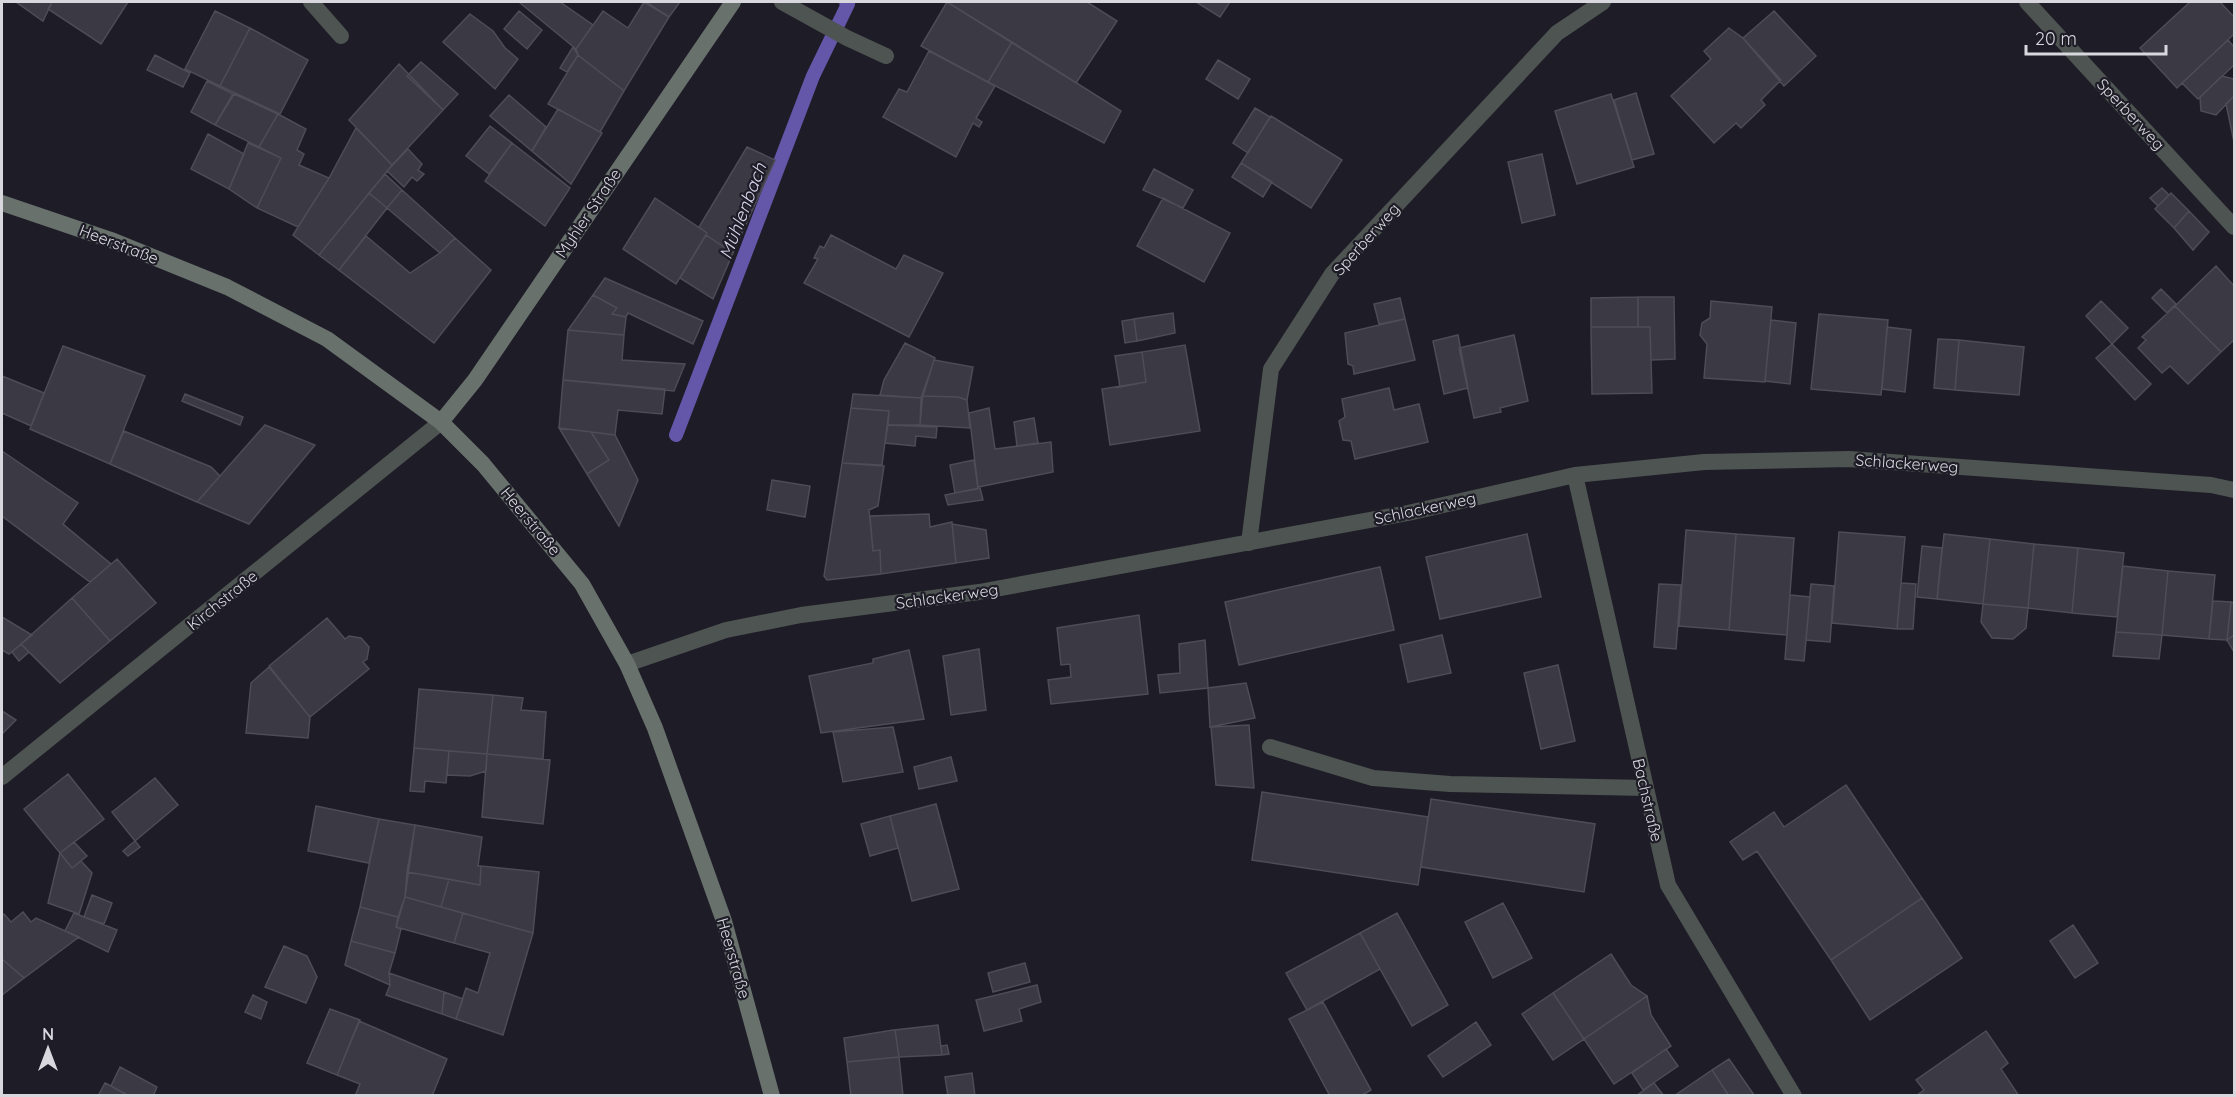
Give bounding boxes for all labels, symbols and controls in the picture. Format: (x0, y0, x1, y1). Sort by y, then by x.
scale bar (2026, 18, 2166, 56)
text: 20 m (2035, 27, 2077, 50)
street label: Sperberweg (2093, 74, 2169, 154)
water label: Mühlenbach (714, 159, 772, 262)
street label: Myhler Straße (551, 165, 625, 261)
street label: Sperberweg (1328, 199, 1404, 279)
street label: Heerstraße (77, 220, 161, 268)
street label: Schlackerweg (1855, 449, 1959, 477)
street label: Heerstraße (497, 483, 565, 559)
street label: Schlackerweg (1372, 487, 1478, 529)
street label: Kirchstraße (183, 566, 261, 634)
street label: Schlackerweg (895, 579, 999, 613)
street label: Bachstraße (1629, 756, 1667, 844)
street label: Heerstraße (713, 915, 755, 1001)
north arrow (18, 1019, 78, 1079)
text: N (42, 1024, 54, 1044)

